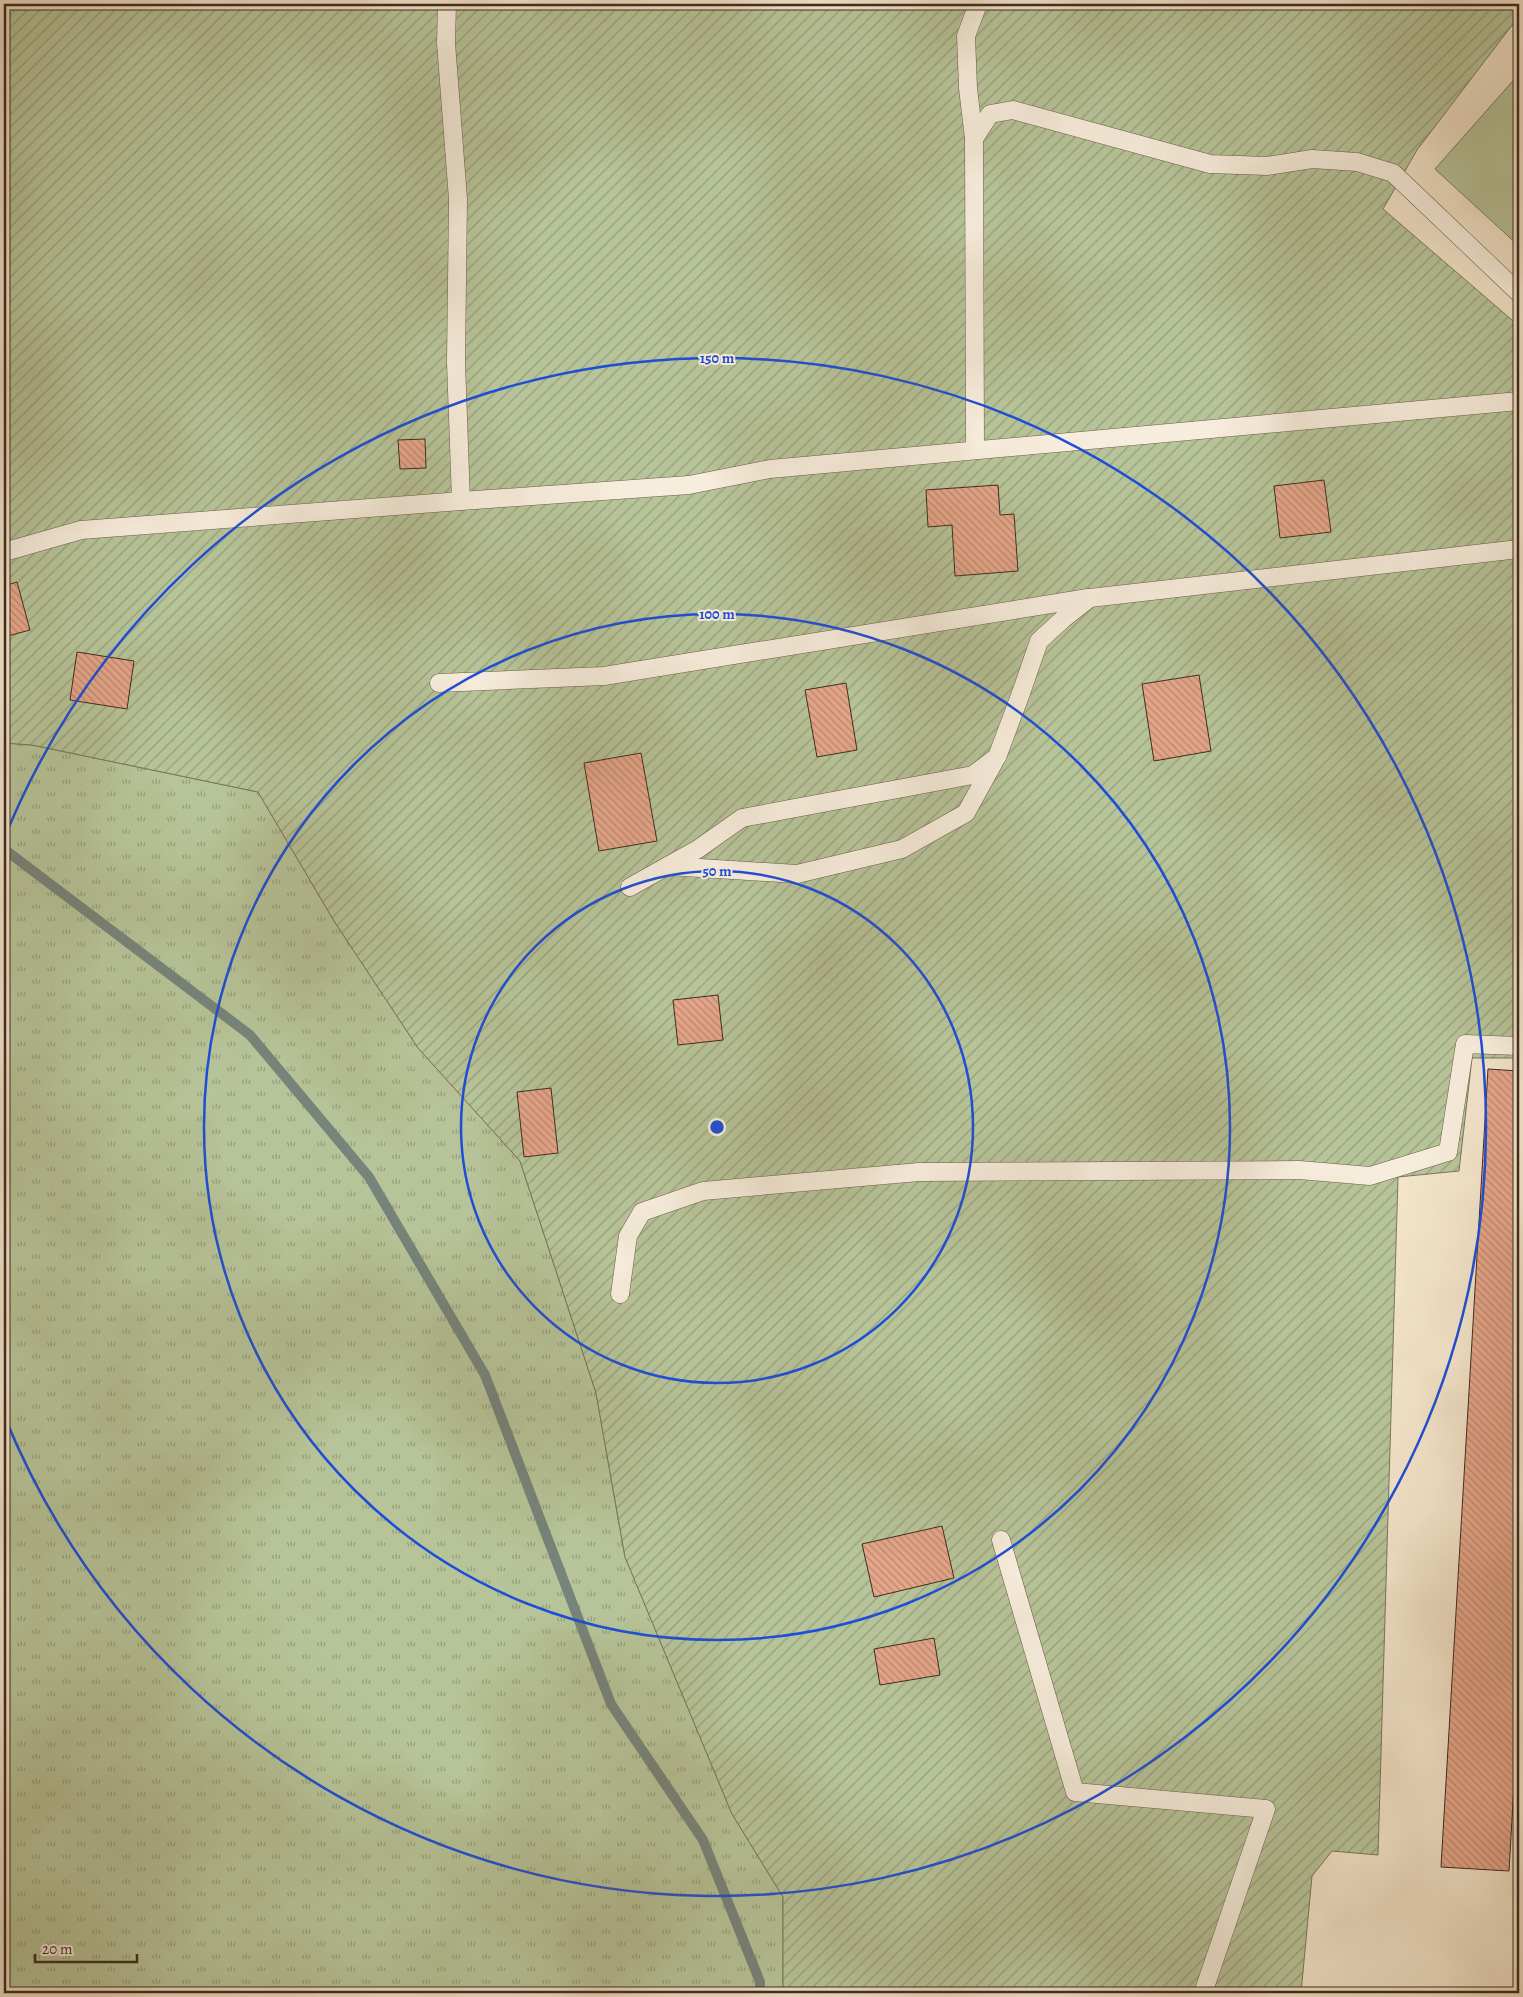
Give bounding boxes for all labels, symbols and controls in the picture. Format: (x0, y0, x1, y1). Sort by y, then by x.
text: 150 m (700, 348, 735, 368)
text: 100 m (699, 604, 735, 624)
text: 50 m (702, 861, 732, 881)
centre of rings (708, 1118, 726, 1136)
scale bar (35, 1932, 138, 1964)
text: 20 m (42, 1939, 73, 1959)

